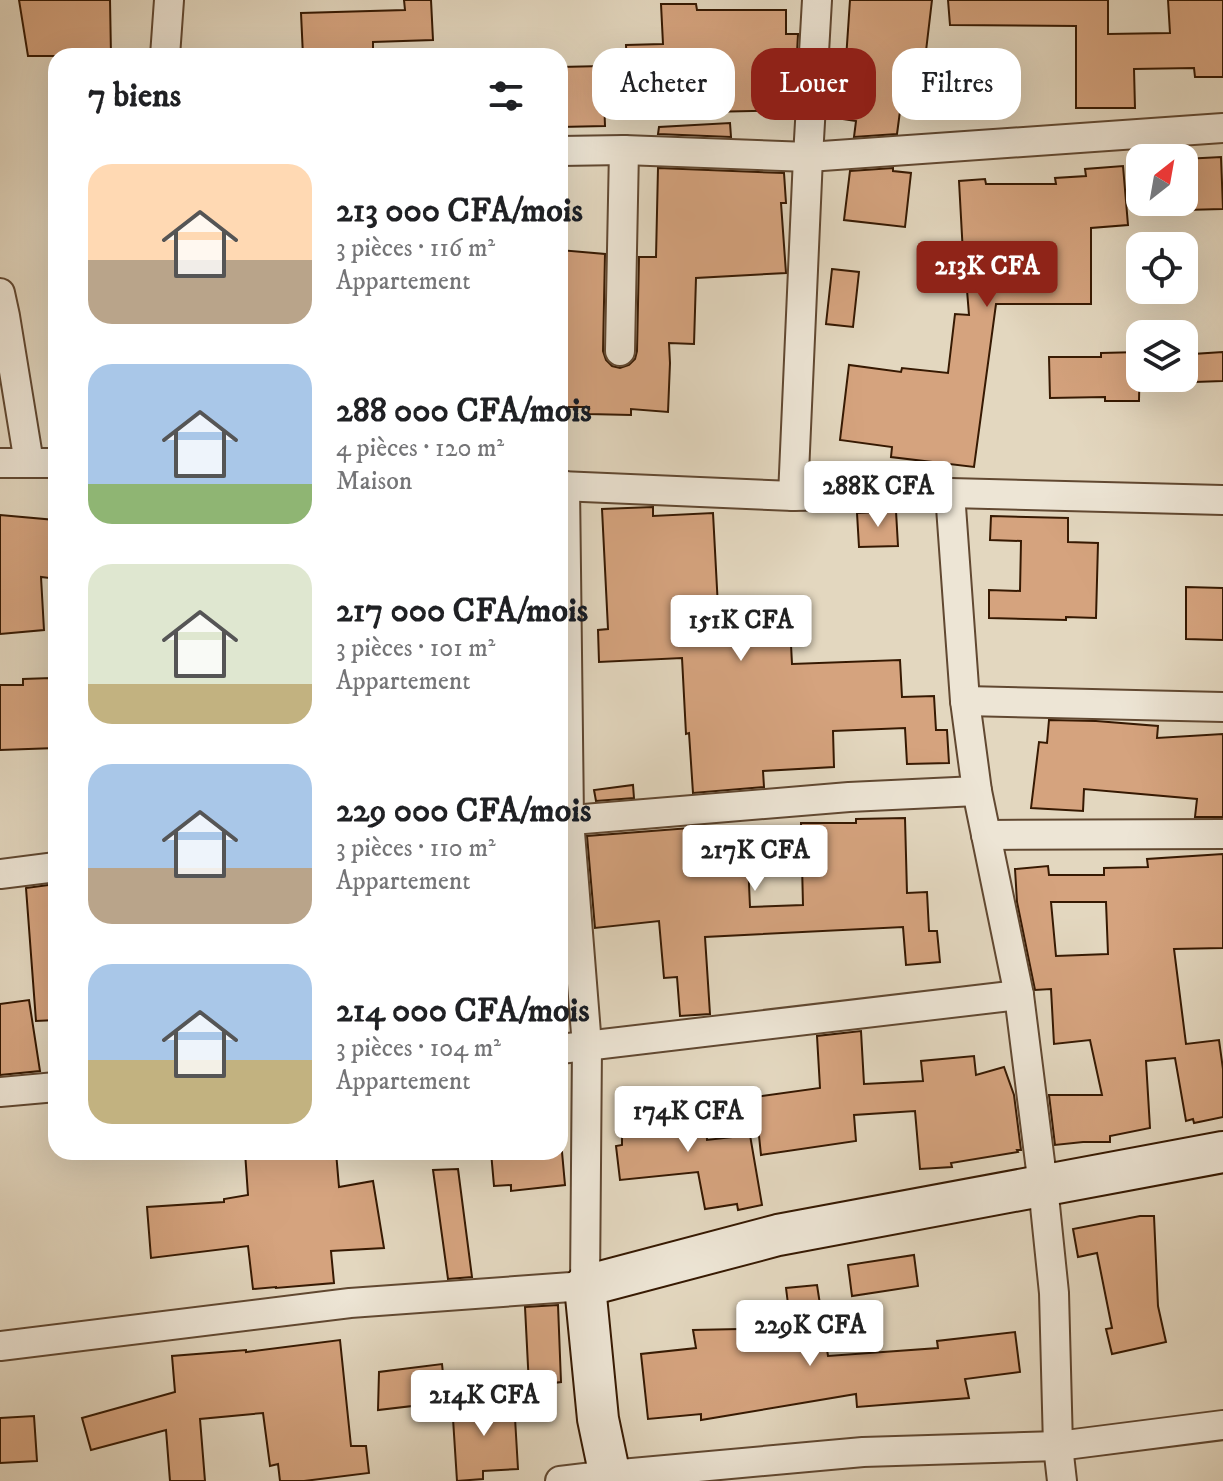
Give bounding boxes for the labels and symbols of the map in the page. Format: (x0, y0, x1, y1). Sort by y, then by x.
north arrow (1126, 144, 1198, 216)
pin: 213K CFA (904, 241, 1070, 309)
pin: 288K CFA (795, 461, 961, 529)
pin: 151K CFA (658, 595, 824, 663)
pin: 217K CFA (672, 825, 838, 893)
pin: 174K CFA (605, 1086, 771, 1154)
pin: 229K CFA (727, 1300, 893, 1368)
pin: 214K CFA (401, 1370, 567, 1438)

